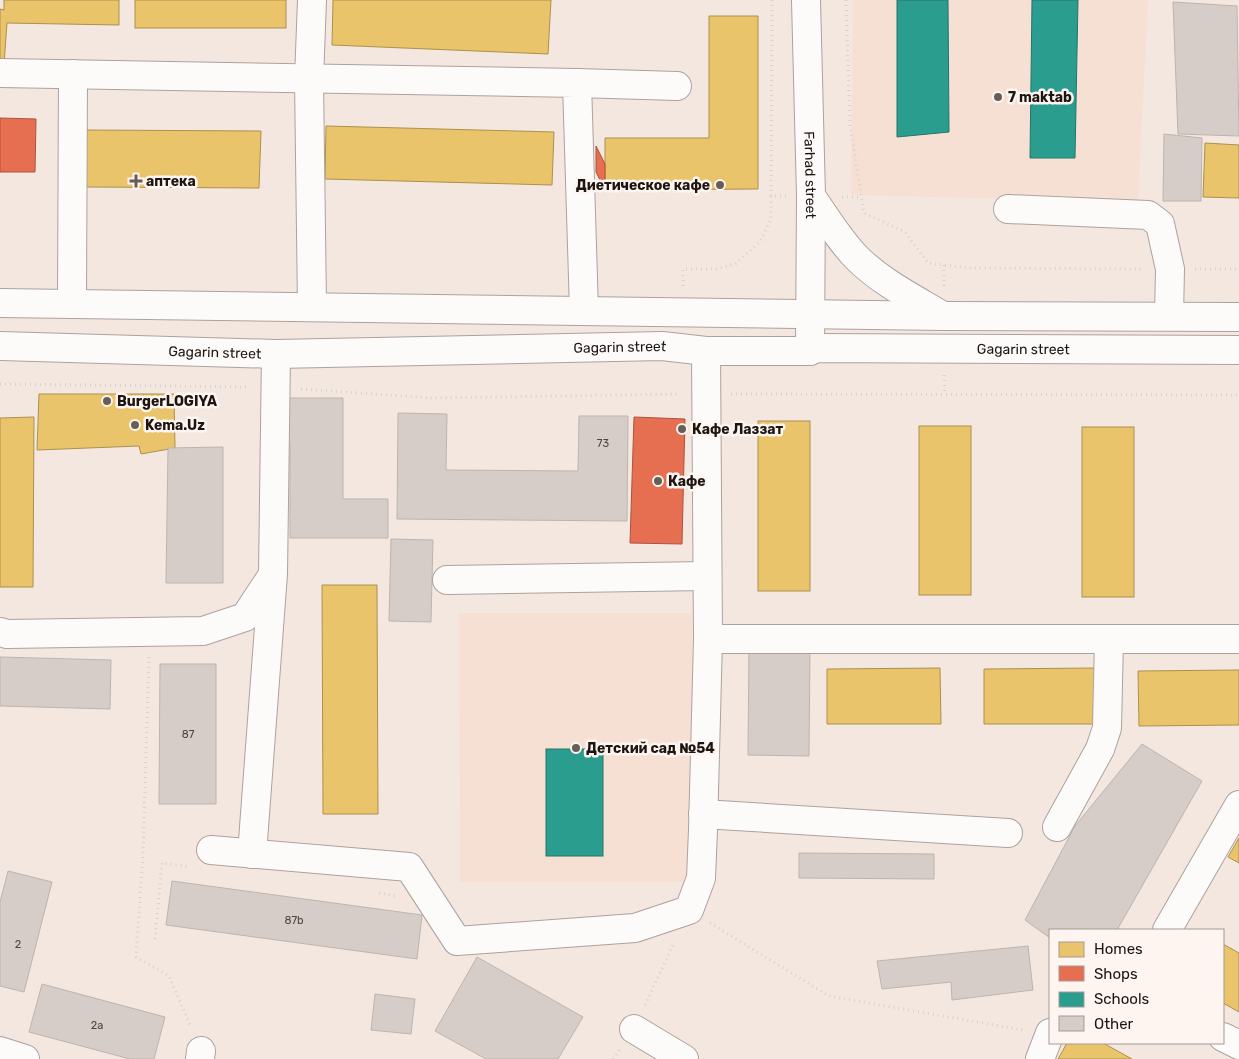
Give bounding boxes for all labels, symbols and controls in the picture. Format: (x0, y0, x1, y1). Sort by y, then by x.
place label: 7 maktab (1008, 89, 1072, 106)
marker: 7 maktab (992, 91, 1004, 103)
street label: Farhad street (800, 131, 819, 219)
place label: аптека (146, 173, 196, 190)
marker: аптека (130, 175, 142, 187)
place label: Диетическое кафе (576, 177, 710, 194)
marker: Диетическое кафе (714, 179, 726, 191)
street label: Gagarin street (573, 338, 668, 357)
street label: Gagarin street (977, 341, 1070, 358)
street label: Gagarin street (168, 343, 262, 363)
place label: BurgerLOGIYA (117, 393, 217, 410)
marker: BurgerLOGIYA (101, 395, 113, 407)
place label: Kema.Uz (145, 417, 205, 434)
marker: Kema.Uz (129, 419, 141, 431)
place label: Кафе Лаззат (692, 421, 783, 438)
marker: Кафе Лаззат (676, 423, 688, 435)
house number: 73 (597, 437, 610, 450)
place label: Кафе (668, 473, 706, 490)
marker: Кафе (652, 475, 664, 487)
house number: 87 (182, 728, 195, 741)
place label: Детский сад №54 (586, 740, 715, 757)
marker: Детский сад №54 (570, 742, 582, 754)
house number: 87b (284, 914, 304, 927)
legend (1049, 929, 1224, 1044)
house number: 2 (15, 938, 21, 951)
text: Homes (1094, 940, 1143, 958)
text: Shops (1094, 965, 1138, 983)
text: Schools (1094, 990, 1150, 1008)
text: Other (1094, 1015, 1134, 1033)
house number: 2a (91, 1019, 103, 1032)

